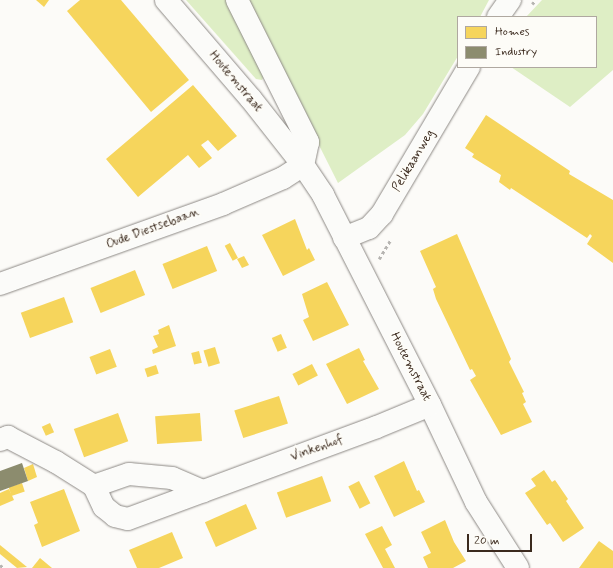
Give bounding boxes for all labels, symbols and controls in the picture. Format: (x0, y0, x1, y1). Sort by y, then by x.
legend (457, 16, 597, 68)
text: Homes (495, 24, 530, 40)
text: Industry (495, 44, 537, 60)
street label: Houtemstraat (205, 48, 265, 116)
street label: Pelikaanweg (389, 127, 439, 195)
street label: Oude Diestsebaan (104, 205, 202, 253)
street label: Houtemstraat (386, 330, 434, 404)
street label: Vinkenhof (289, 432, 345, 466)
scale bar (469, 526, 534, 552)
text: 20 m (474, 533, 500, 549)

